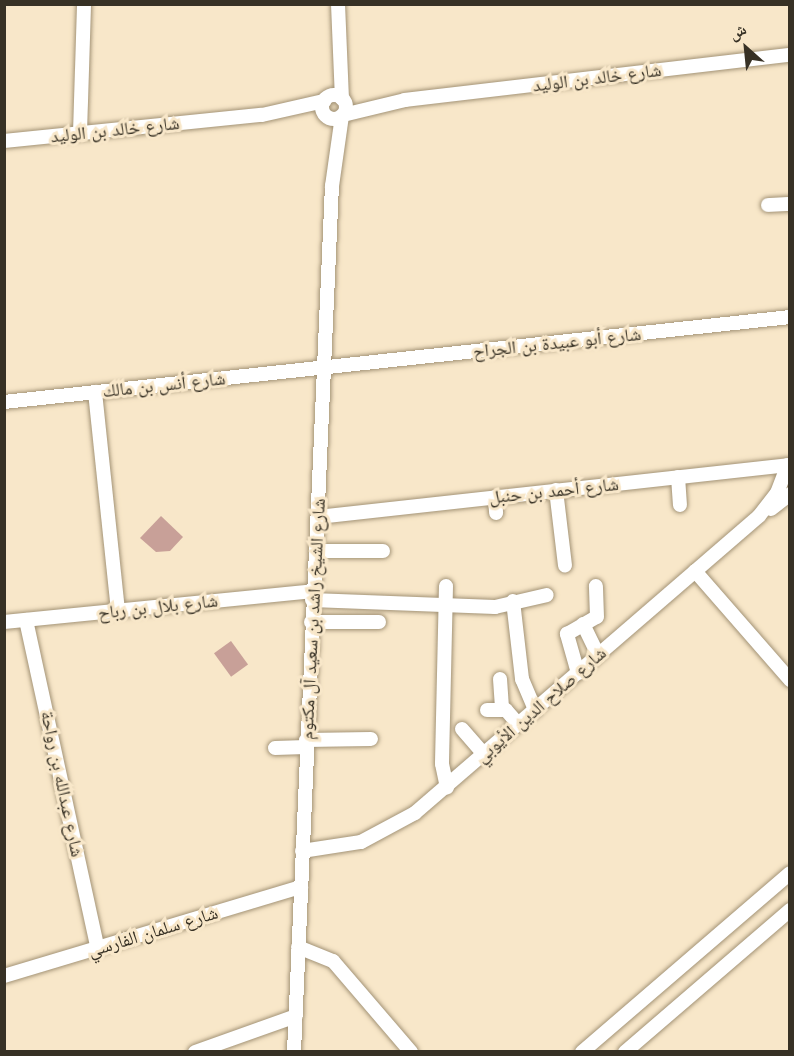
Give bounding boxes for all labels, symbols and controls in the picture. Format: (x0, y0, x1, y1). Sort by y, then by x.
text: ش (725, 17, 750, 46)
north arrow (716, 18, 776, 78)
street label: شارع خالد بن الوليد (531, 59, 663, 97)
street label: شارع خالد بن الوليد (49, 112, 181, 148)
street label: شارع أبو عبيدة بن الجراح (472, 323, 642, 363)
street label: شارع أنس بن مالك (102, 368, 226, 402)
street label: شارع أحمد بن حنبل (488, 473, 620, 509)
street label: شارع الشيخ راشد بن سعيد آل مكتوم (296, 498, 330, 740)
street label: شارع بلال بن رباح (97, 590, 219, 624)
street label: شارع صلاح الدين الأيوبي (471, 642, 611, 768)
street label: شارع عبدالله بن رواحة (36, 709, 88, 859)
street label: شارع سلمان الفارسي (85, 902, 221, 962)

